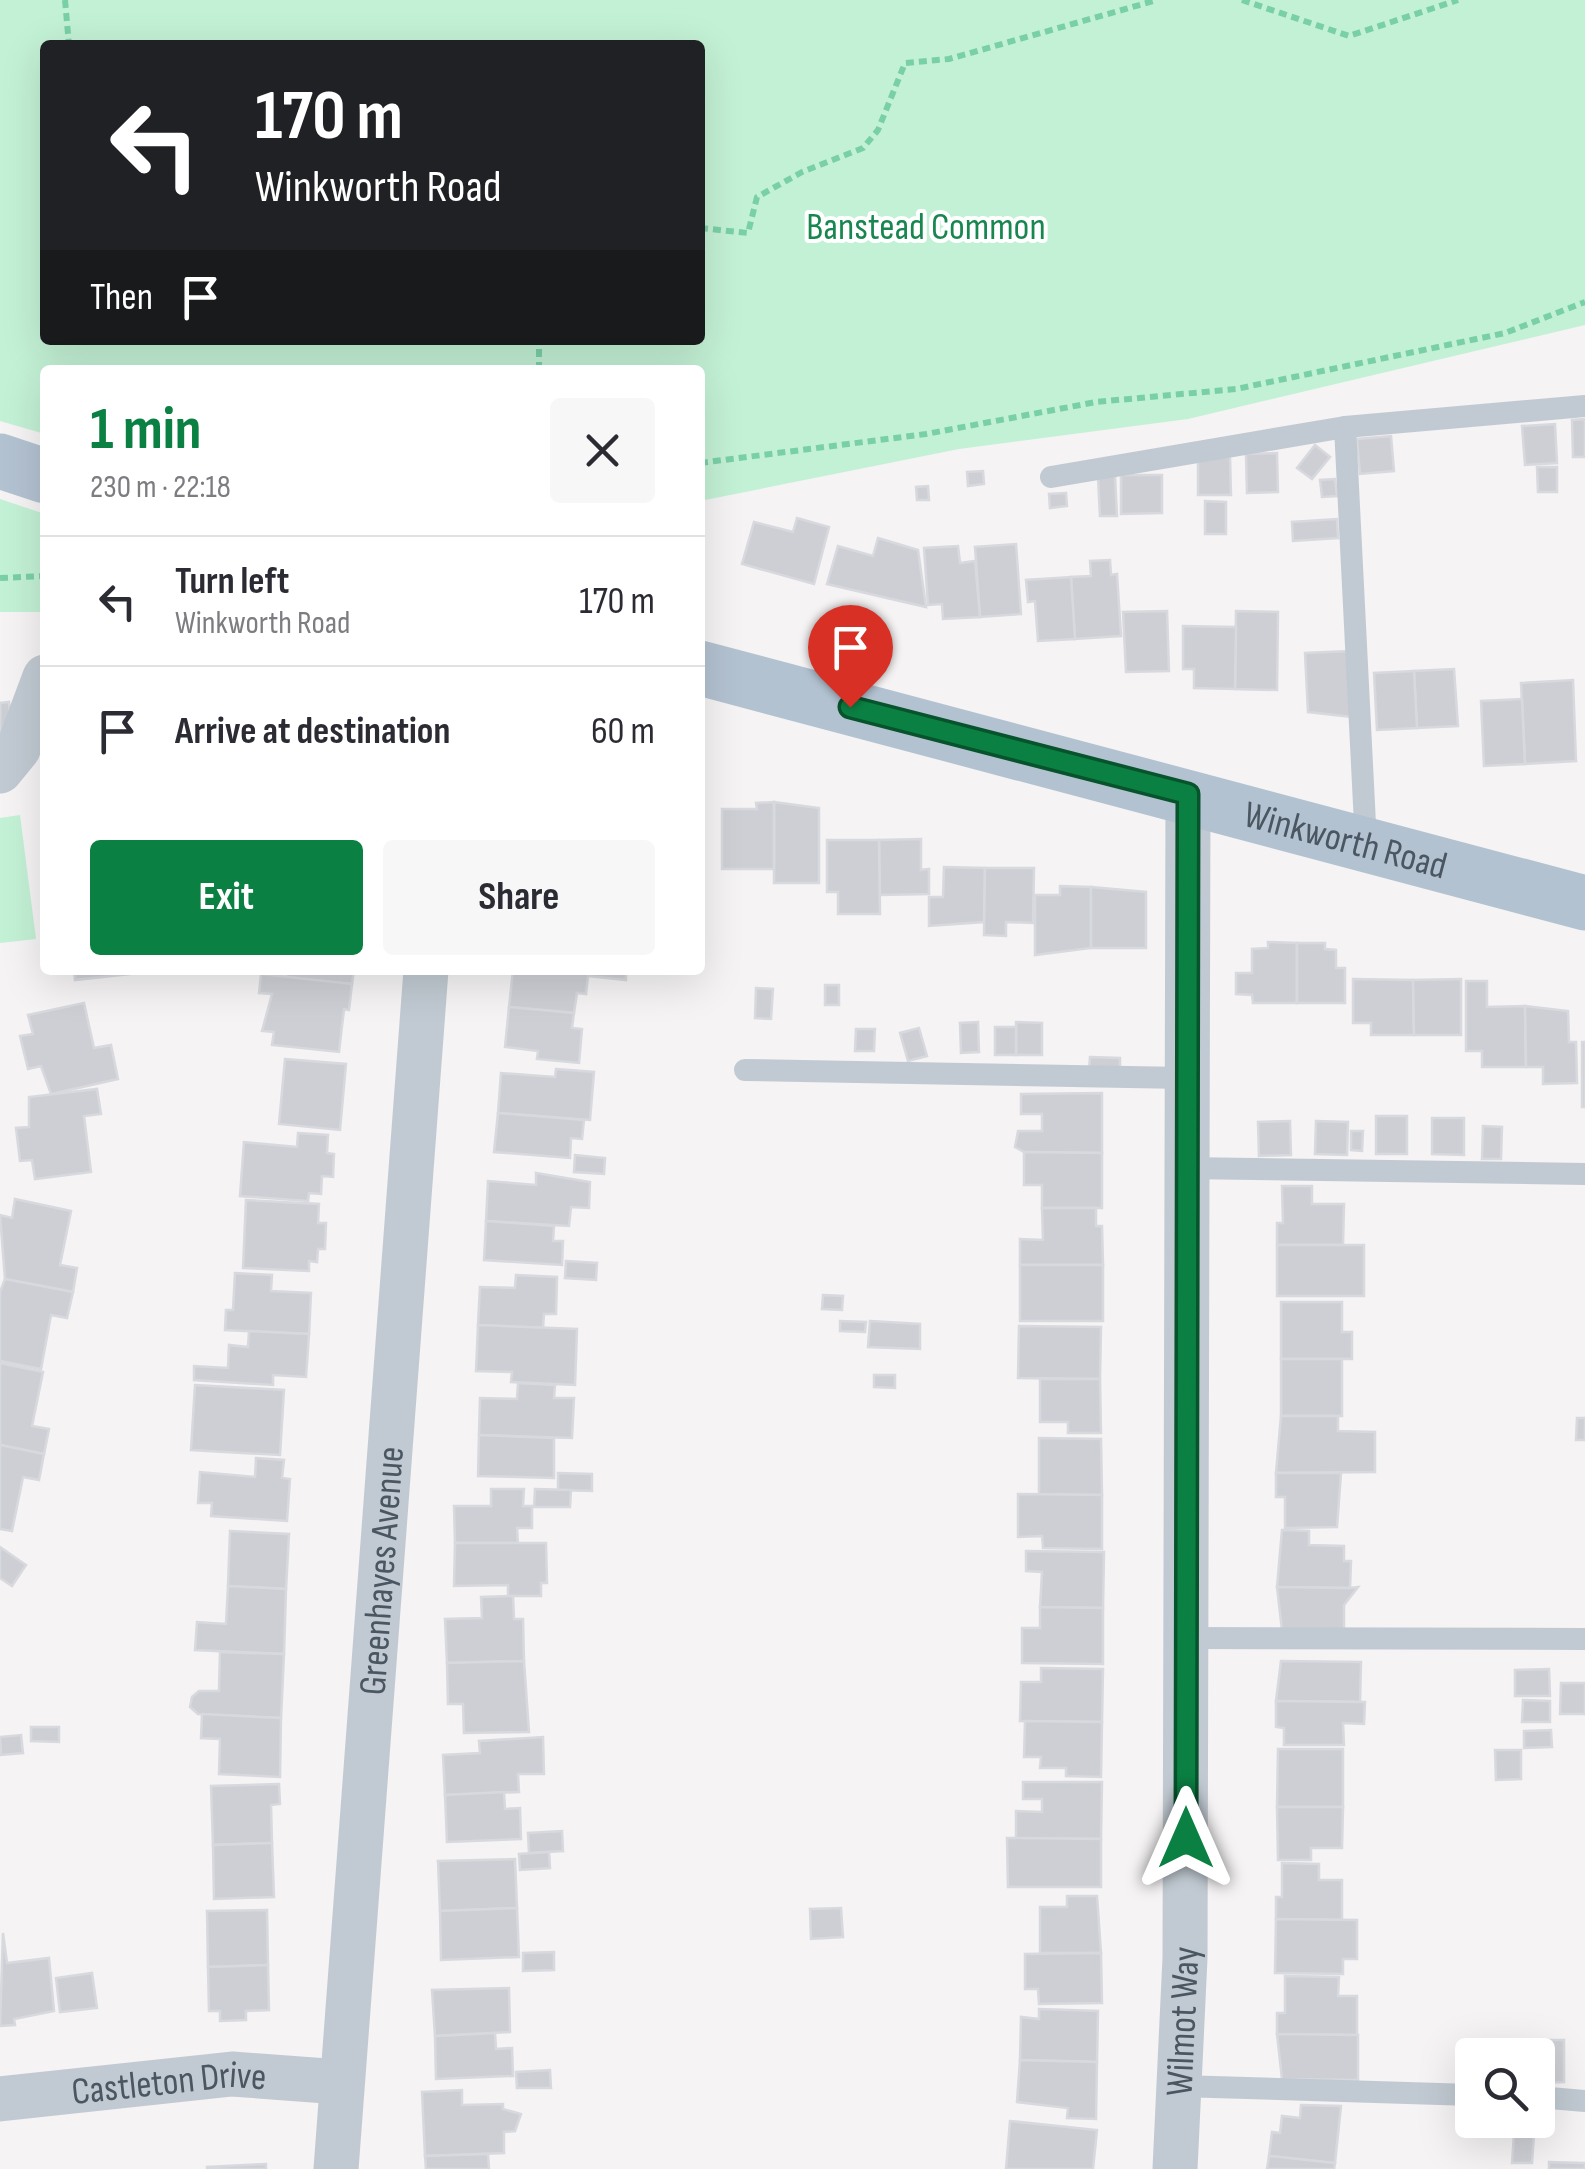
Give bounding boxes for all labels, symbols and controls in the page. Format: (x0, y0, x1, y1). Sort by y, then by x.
text: 170 m (255, 75, 403, 159)
icon: left (90, 80, 220, 210)
text: Winkworth Road (255, 160, 502, 215)
park label: Banstead Common (806, 205, 1046, 250)
icon: arrive (173, 270, 228, 325)
text: Then (90, 275, 153, 320)
text: 1 min (90, 394, 202, 466)
button: close (550, 398, 655, 503)
text: 230 m · 22:18 (90, 468, 231, 507)
text: Turn left (175, 559, 289, 604)
icon: left (90, 574, 145, 629)
text: 170 m (579, 579, 655, 624)
text: Winkworth Road (175, 604, 350, 643)
pin (808, 605, 893, 708)
icon: arrive (823, 620, 878, 675)
icon: arrive (90, 704, 145, 759)
text: Arrive at destination (175, 709, 450, 754)
text: 60 m (591, 709, 655, 754)
street label: Winkworth Road (1239, 792, 1452, 889)
button: Exit (90, 840, 363, 955)
button: Share (383, 840, 655, 955)
street label: Greenhayes Avenue (351, 1445, 414, 1697)
position arrow (1134, 1786, 1238, 1890)
street label: Wilmot Way (1157, 1946, 1209, 2097)
map controls (1455, 2038, 1555, 2138)
button: search (1455, 2038, 1555, 2138)
street label: Castleton Drive (69, 2053, 268, 2115)

